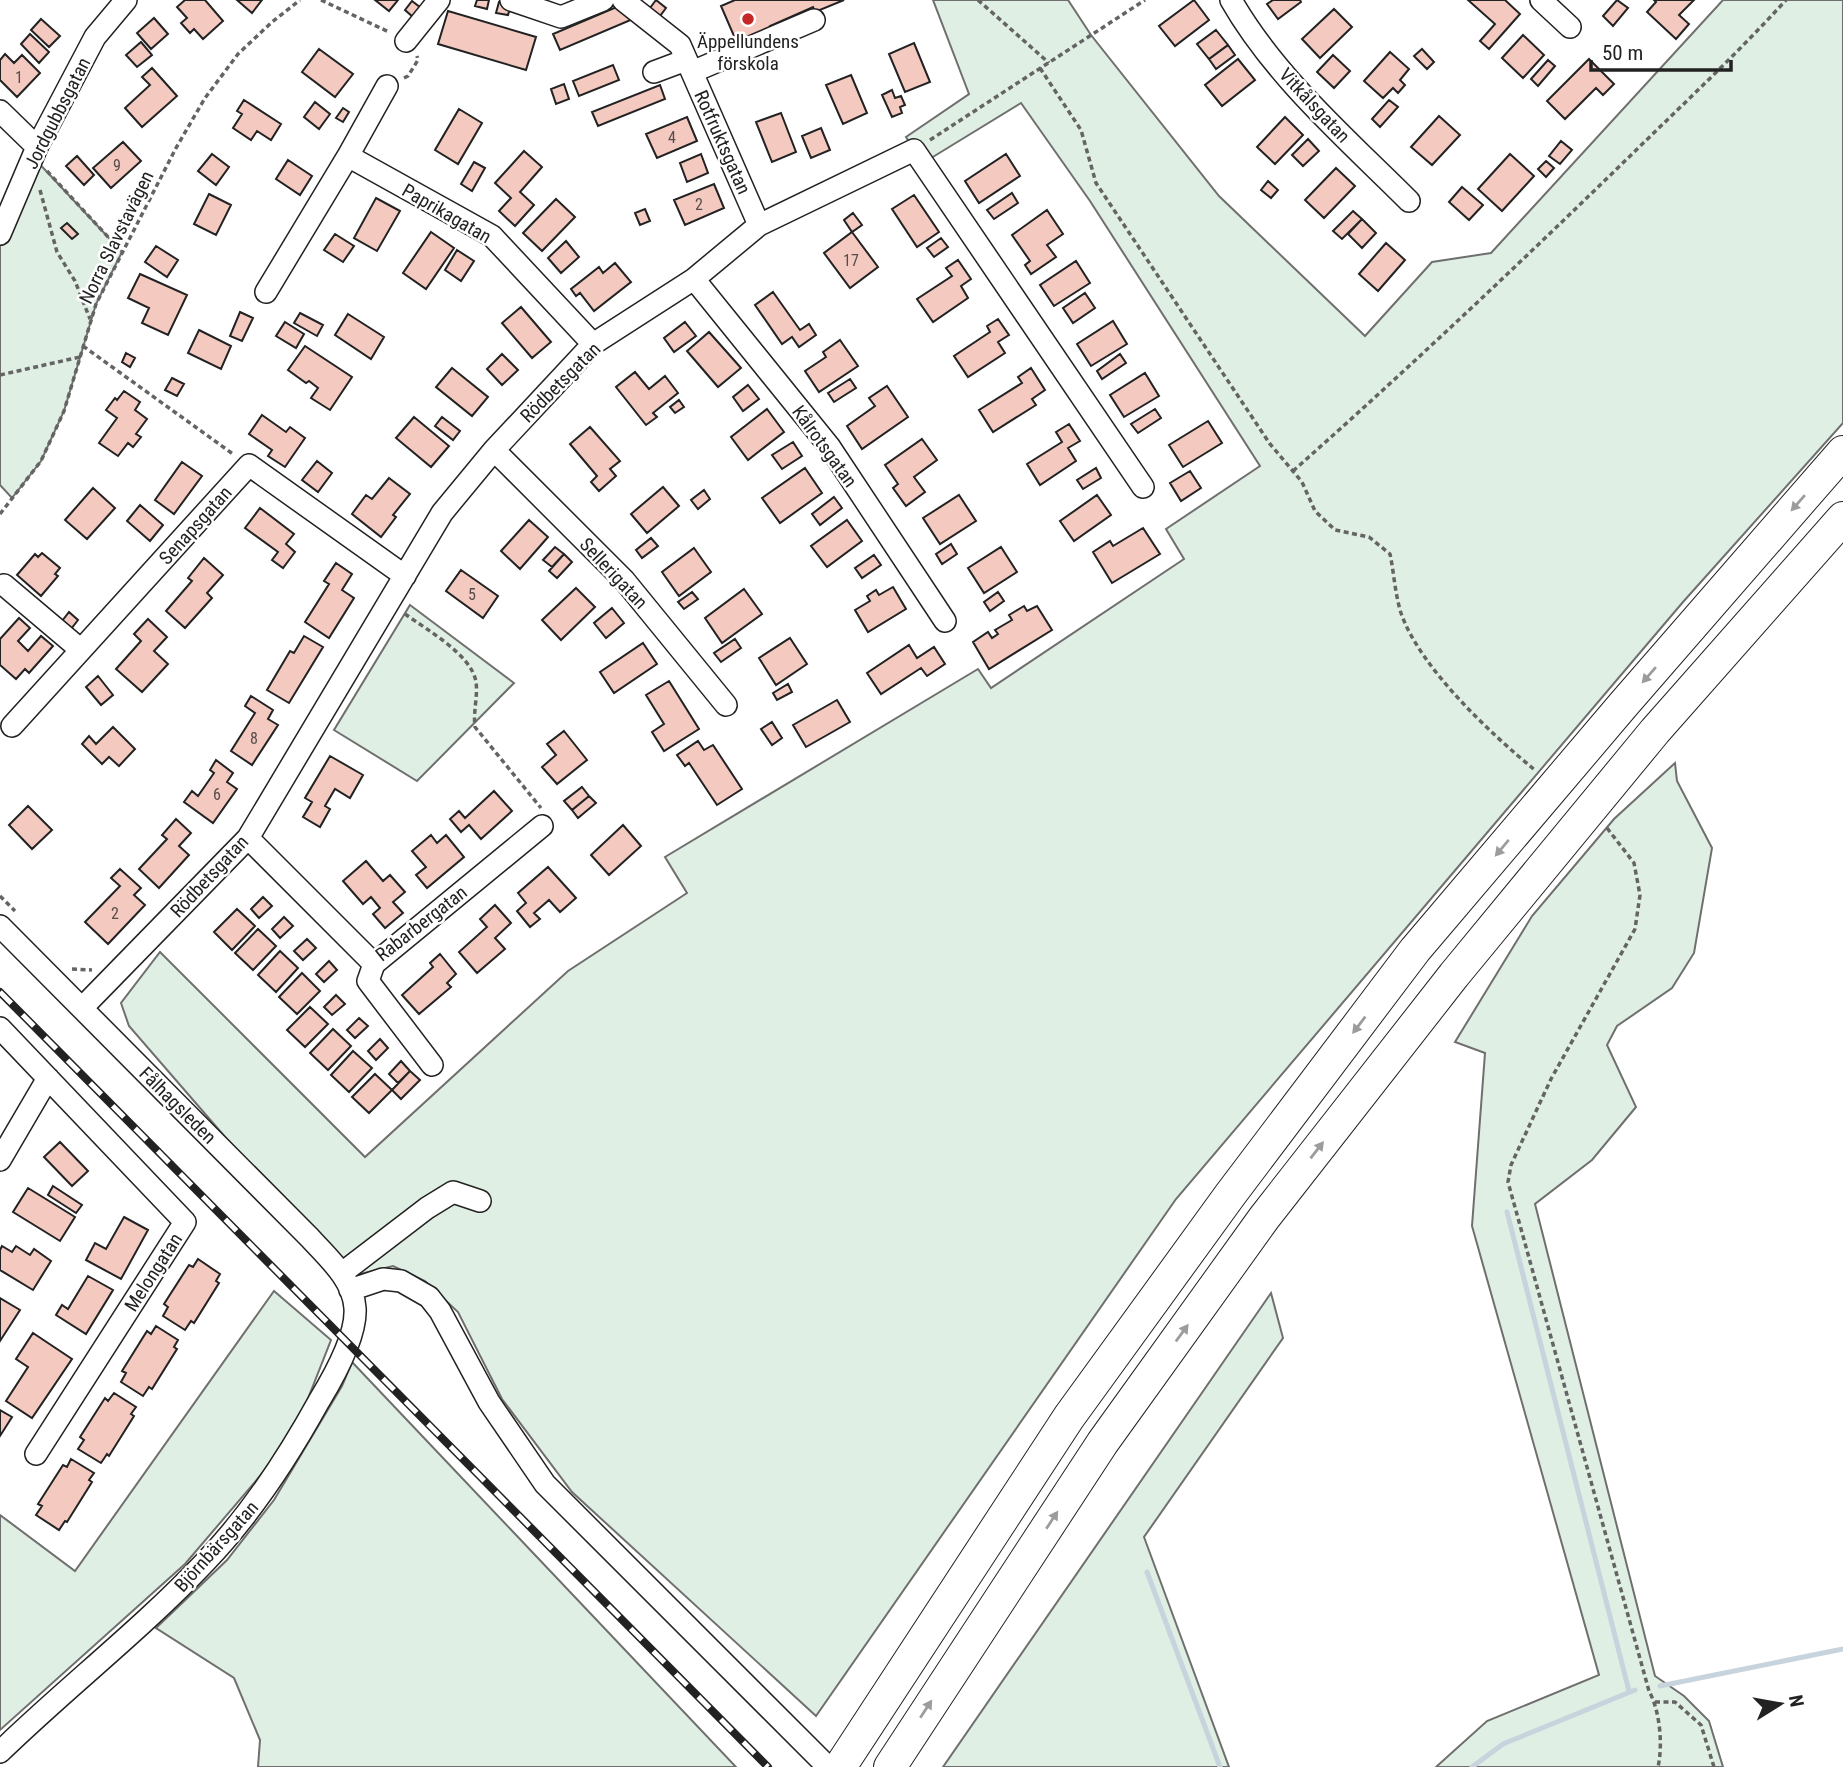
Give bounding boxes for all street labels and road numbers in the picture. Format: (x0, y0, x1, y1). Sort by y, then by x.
street label: Jordgubbsgatan (19, 54, 95, 173)
street label: Vitkålsgatan (1274, 63, 1355, 147)
street label: Rotfruktsgatan (689, 87, 756, 198)
street label: Norra Slavstavägen (74, 167, 159, 307)
street label: Paprikagatan (398, 179, 495, 248)
street label: Rödbetsgatan (515, 337, 605, 427)
street label: Kålrotsgatan (787, 401, 862, 492)
street label: Senapsgatan (154, 481, 237, 569)
street label: Sellerigatan (575, 533, 652, 614)
street label: Rödbetsgatan (165, 830, 253, 922)
street label: Rabarbergatan (371, 881, 472, 966)
street label: Fålhagsleden (134, 1062, 221, 1149)
street label: Melongatan (120, 1229, 187, 1316)
street label: Björnbärsgatan (170, 1496, 263, 1597)

